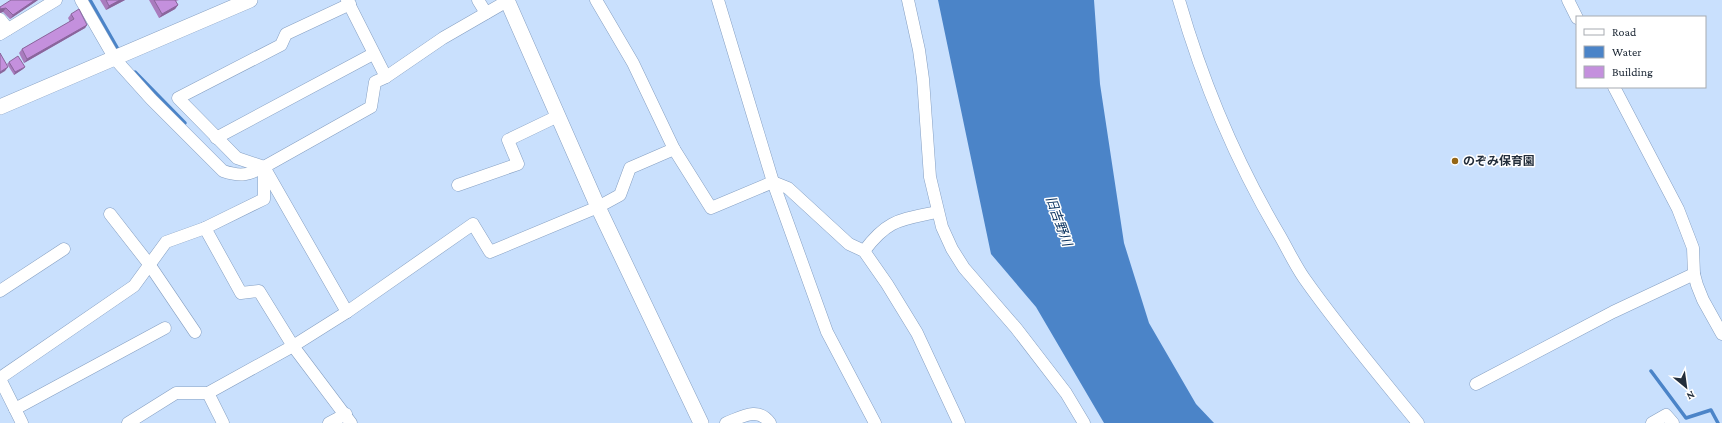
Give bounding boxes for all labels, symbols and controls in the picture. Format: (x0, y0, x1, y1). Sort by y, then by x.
legend (1576, 16, 1706, 88)
text: Road (1612, 25, 1637, 39)
text: Water (1612, 45, 1642, 59)
text: Building (1612, 65, 1653, 79)
place label: のぞみ保育園 (1463, 154, 1535, 168)
marker: のぞみ保育園 (1450, 156, 1460, 166)
water label: 旧吉野川 (1043, 194, 1076, 250)
north arrow (1666, 367, 1706, 407)
text: N (1684, 389, 1697, 403)

